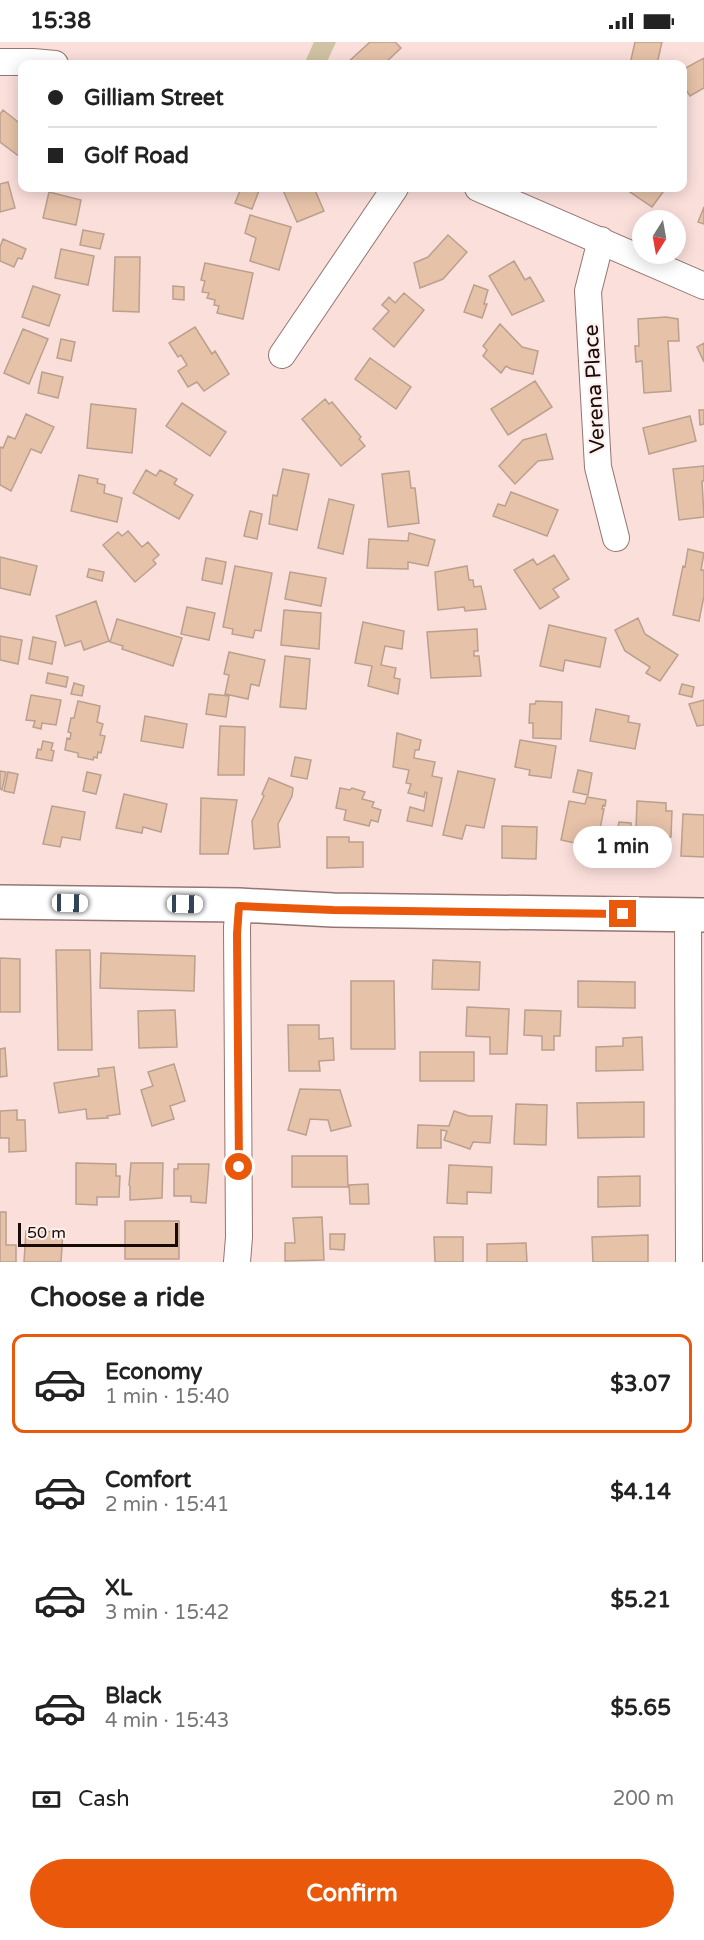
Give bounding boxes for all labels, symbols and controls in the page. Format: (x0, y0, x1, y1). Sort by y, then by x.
text: 15:38 (30, 8, 91, 34)
text: Gilliam Street (84, 85, 224, 111)
text: Golf Road (84, 143, 189, 169)
north arrow (632, 210, 686, 264)
map controls (632, 210, 686, 264)
street label: Verena Place (579, 324, 610, 454)
callout: 1 min (574, 827, 672, 869)
text: 1 min (596, 835, 649, 859)
car (52, 894, 88, 912)
car (167, 895, 203, 913)
route end (609, 900, 636, 927)
route start (225, 1153, 252, 1180)
scale bar (18, 1220, 178, 1248)
text: 50 m (27, 1223, 66, 1243)
text: Choose a ride (30, 1281, 205, 1314)
icon: car (33, 1357, 87, 1411)
text: Economy (105, 1359, 202, 1385)
text: $3.07 (610, 1371, 671, 1397)
text: 1 min · 15:40 (105, 1385, 229, 1409)
icon: car (33, 1465, 87, 1519)
text: Comfort (105, 1467, 191, 1493)
text: $4.14 (610, 1479, 671, 1505)
text: 2 min · 15:41 (105, 1493, 229, 1517)
icon: car (33, 1573, 87, 1627)
text: XL (105, 1575, 132, 1601)
text: $5.21 (610, 1587, 671, 1613)
text: 3 min · 15:42 (105, 1601, 229, 1625)
icon: car (33, 1681, 87, 1735)
text: Black (105, 1683, 162, 1709)
text: $5.65 (610, 1695, 671, 1721)
text: 4 min · 15:43 (105, 1709, 229, 1733)
icon: cash (30, 1783, 63, 1816)
text: Cash (78, 1786, 130, 1812)
text: 200 m (613, 1787, 674, 1811)
button: Confirm (30, 1859, 674, 1928)

